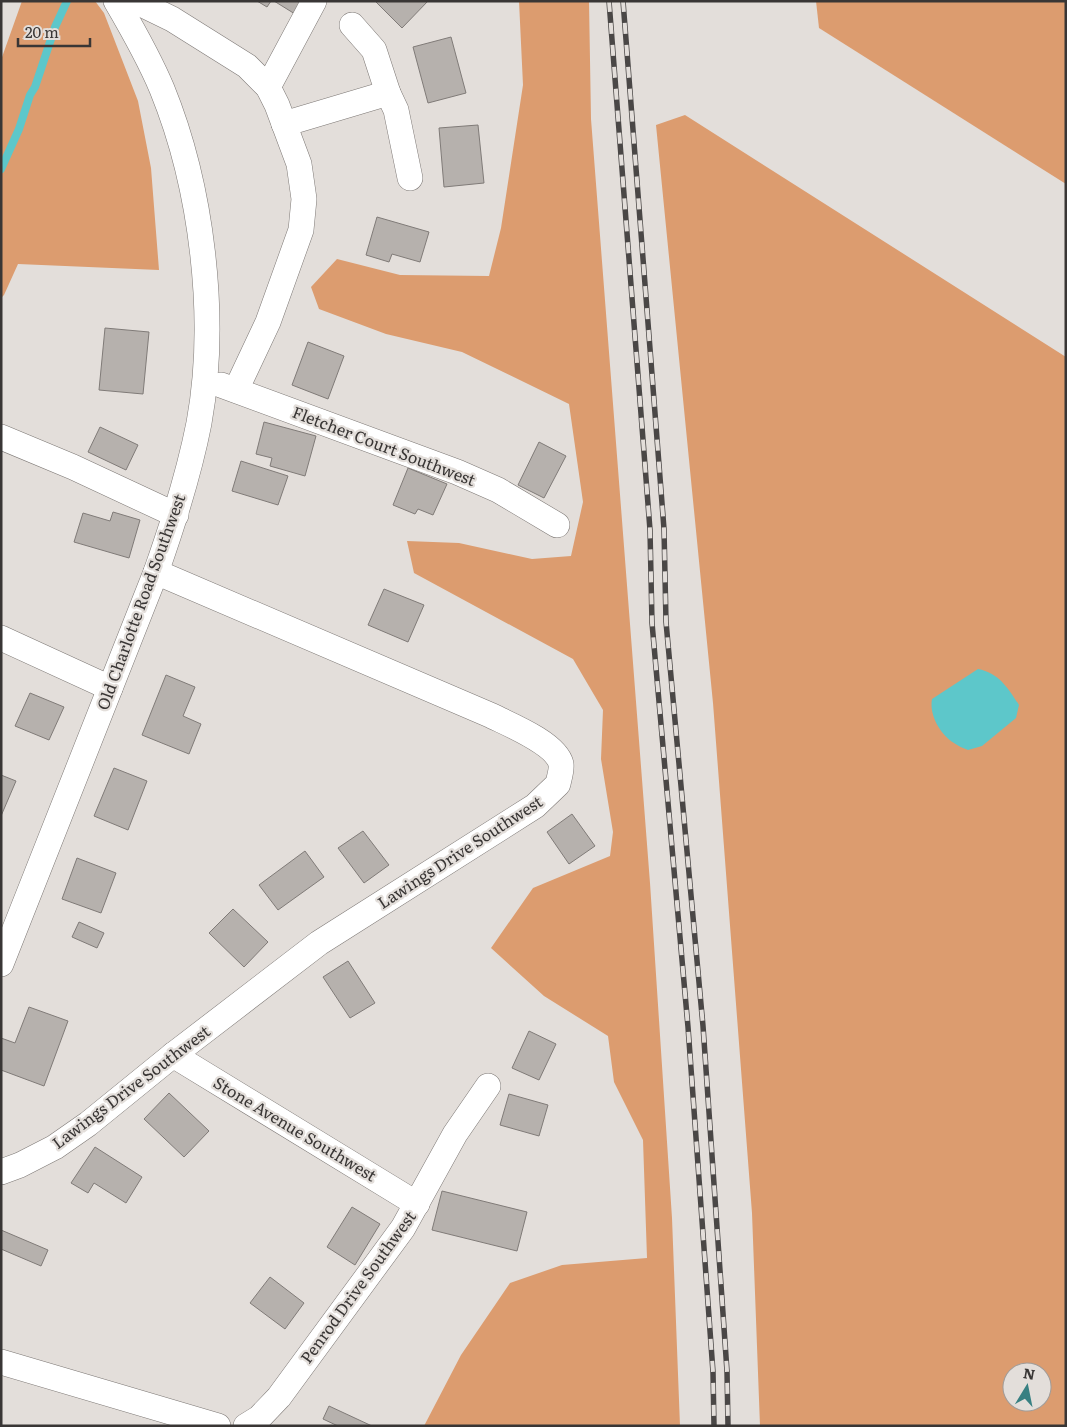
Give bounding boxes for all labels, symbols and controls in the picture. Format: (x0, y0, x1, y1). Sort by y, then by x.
scale bar (18, 15, 90, 47)
text: 20 m (25, 20, 59, 43)
street label: Fletcher Court Southwest (289, 399, 480, 491)
street label: Old Charlotte Road Southwest (90, 490, 191, 713)
street label: Lawings Drive Southwest (372, 788, 547, 914)
street label: Lawings Drive Southwest (46, 1018, 215, 1154)
street label: Stone Avenue Southwest (209, 1070, 382, 1187)
street label: Penrod Drive Southwest (294, 1205, 421, 1368)
north arrow (1002, 1362, 1052, 1412)
text: N (1022, 1362, 1037, 1384)

